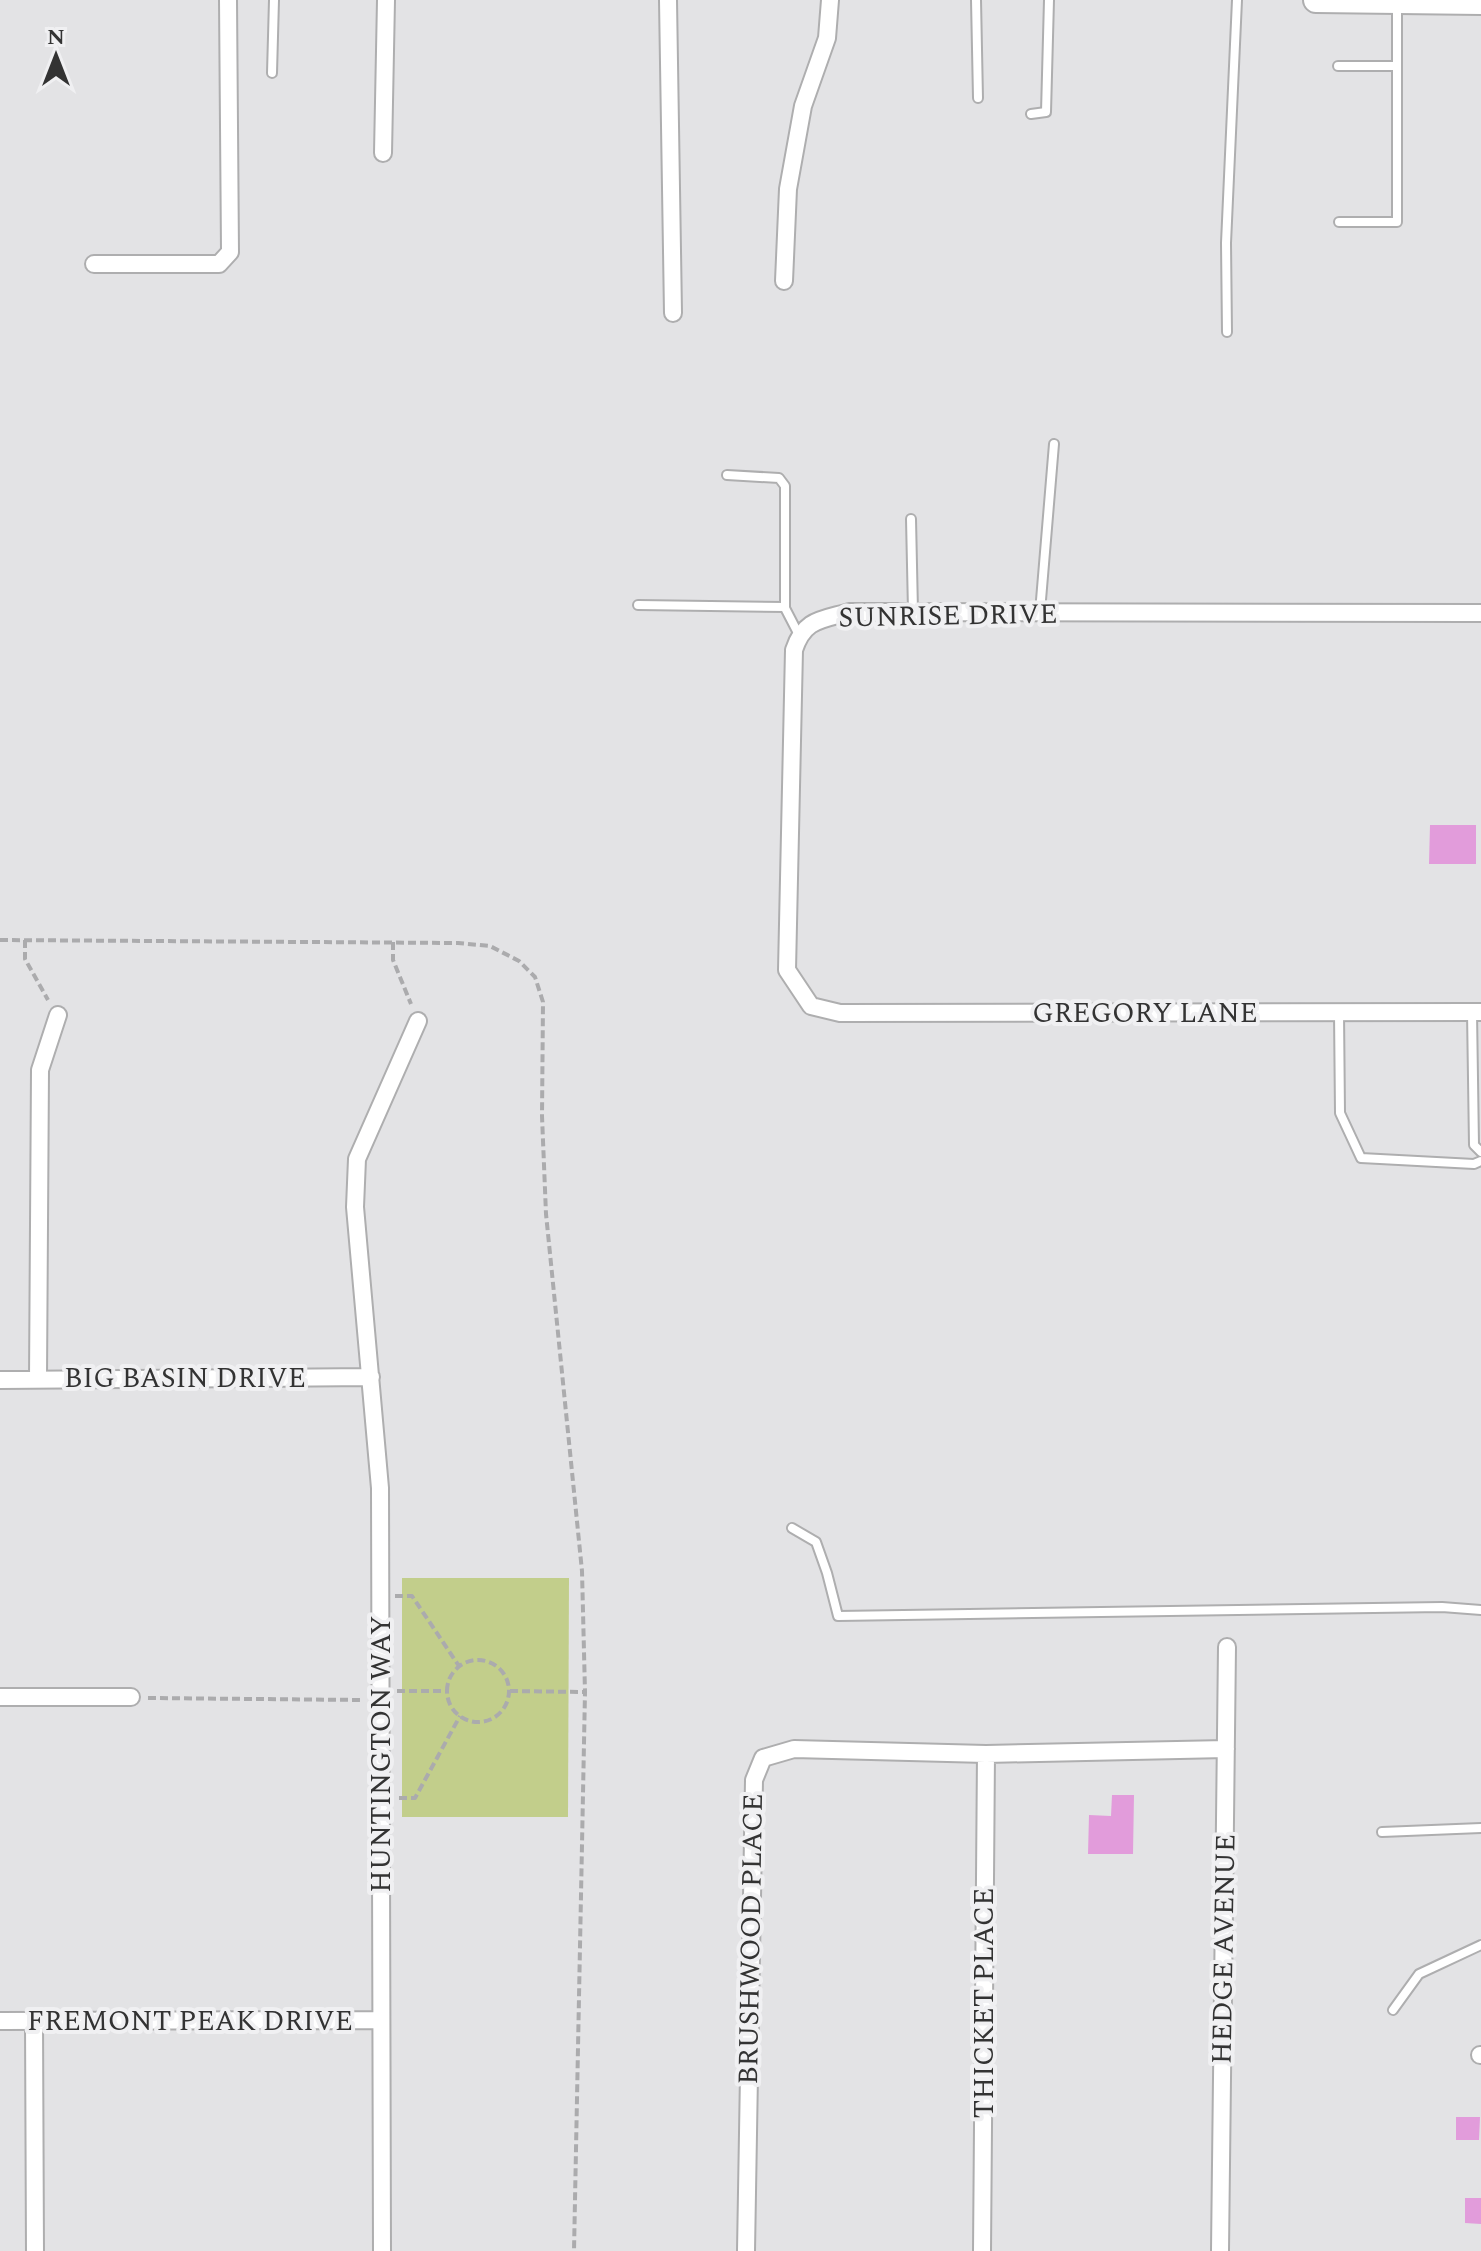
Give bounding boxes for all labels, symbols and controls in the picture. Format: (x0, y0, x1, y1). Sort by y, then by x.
north arrow (16, 16, 96, 96)
text: N (47, 21, 65, 54)
street label: SUNRISE DRIVE (838, 593, 1058, 639)
street label: GREGORY LANE (1032, 992, 1258, 1035)
street label: BIG BASIN DRIVE (64, 1357, 306, 1400)
street label: HUNTINGTON WAY (360, 1615, 403, 1893)
street label: BRUSHWOOD PLACE (727, 1793, 775, 2085)
street label: HEDGE AVENUE (1200, 1834, 1248, 2064)
street label: THICKET PLACE (963, 1888, 1006, 2118)
street label: FREMONT PEAK DRIVE (27, 2000, 353, 2043)

